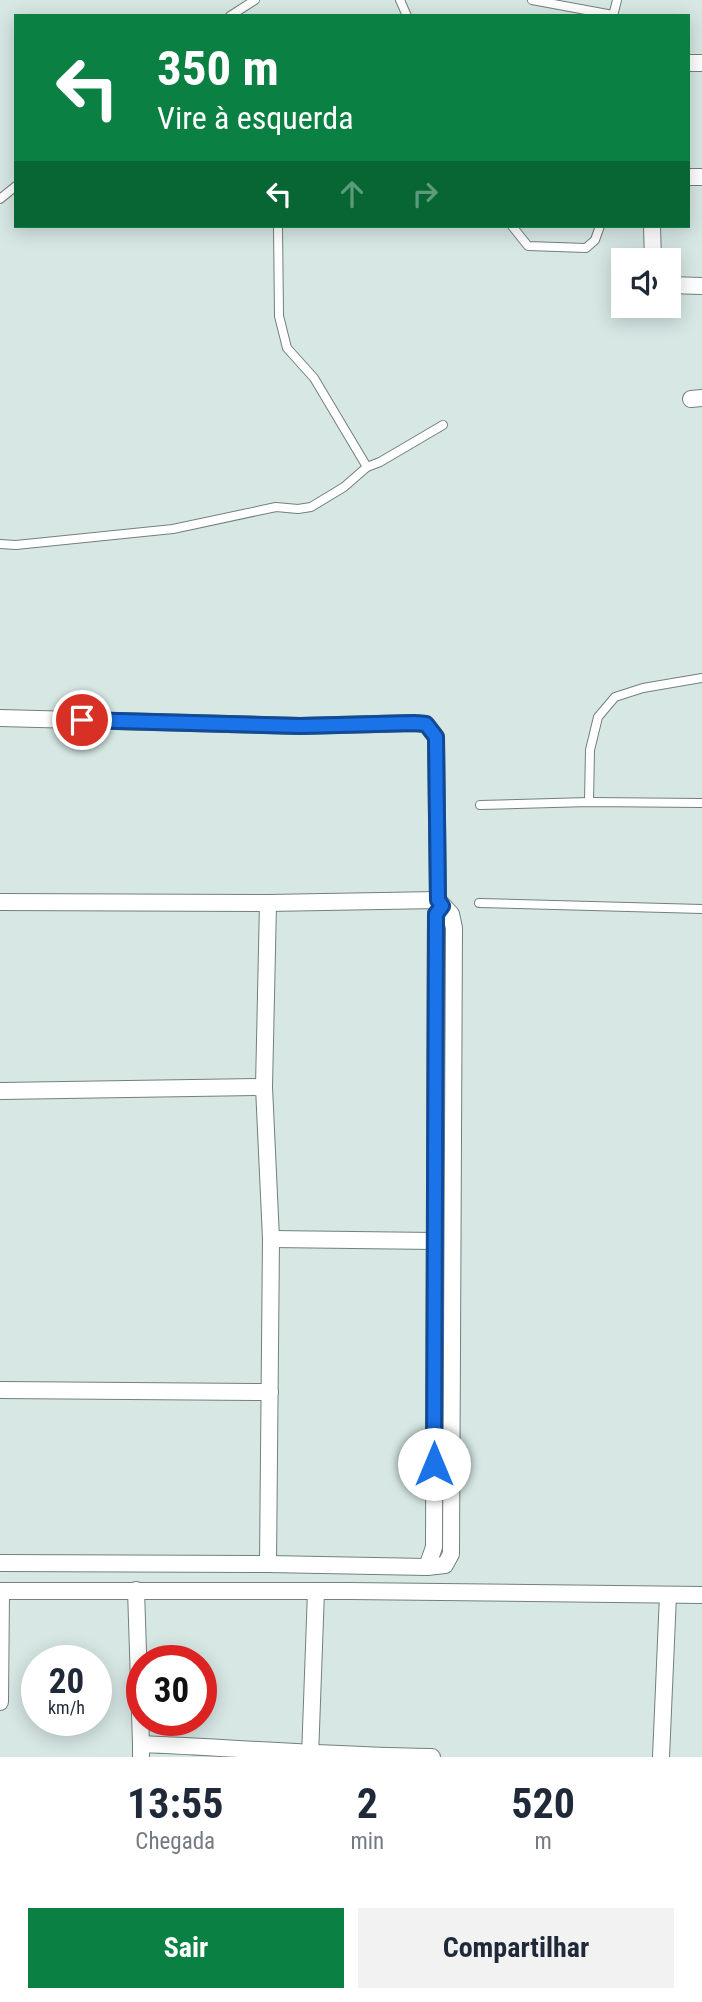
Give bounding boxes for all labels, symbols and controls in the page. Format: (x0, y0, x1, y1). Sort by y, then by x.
text: 350 m (157, 40, 279, 97)
icon: left (42, 42, 133, 133)
text: Vire à esquerda (157, 99, 353, 137)
icon: left (260, 175, 298, 213)
icon: ahead (333, 175, 371, 213)
icon: right (406, 175, 444, 213)
map controls (611, 248, 681, 318)
button: sound (611, 248, 681, 318)
pin (52, 690, 112, 750)
icon: arrive (63, 701, 101, 739)
position arrow (397, 1427, 471, 1501)
speed limit sign: 30 (126, 1645, 217, 1736)
text: 20 (49, 1661, 84, 1702)
text: km/h (48, 1697, 85, 1718)
text: 13:55 (127, 1779, 223, 1828)
text: 2 (357, 1779, 378, 1828)
text: 520 (511, 1779, 575, 1828)
text: Chegada (135, 1828, 215, 1855)
text: min (350, 1828, 384, 1855)
text: m (534, 1828, 552, 1855)
button: Sair (28, 1908, 344, 1988)
button: Compartilhar (358, 1908, 674, 1988)

